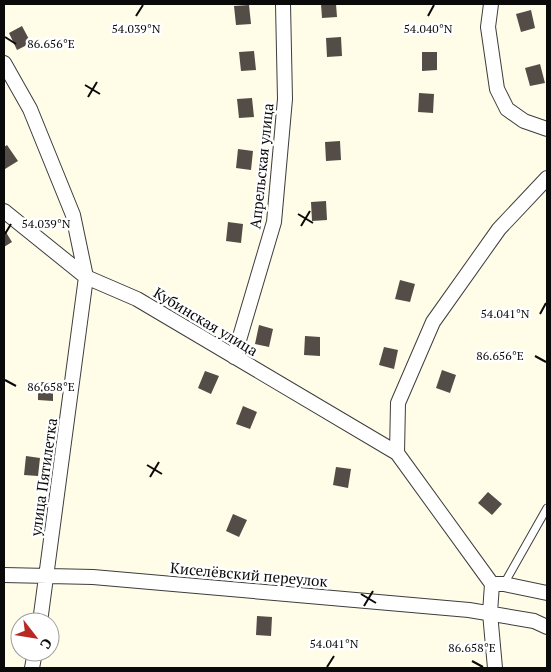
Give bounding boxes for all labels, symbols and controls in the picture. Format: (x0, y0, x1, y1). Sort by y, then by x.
text: 54.039°N (111, 21, 161, 36)
text: 54.040°N (403, 21, 453, 36)
text: 86.656°E (27, 36, 75, 51)
street label: Апрельская улица (244, 102, 278, 230)
text: 54.039°N (21, 216, 71, 231)
street label: Кубинская улица (150, 282, 262, 360)
text: 54.041°N (480, 306, 530, 321)
text: 86.656°E (476, 348, 524, 363)
text: 86.658°E (27, 379, 75, 394)
street label: улица Пятилетка (25, 416, 61, 538)
street label: Киселёвский переулок (169, 557, 329, 591)
north arrow (10, 612, 60, 662)
text: С (36, 635, 57, 653)
text: 54.041°N (309, 636, 359, 651)
text: 86.658°E (448, 640, 496, 655)

